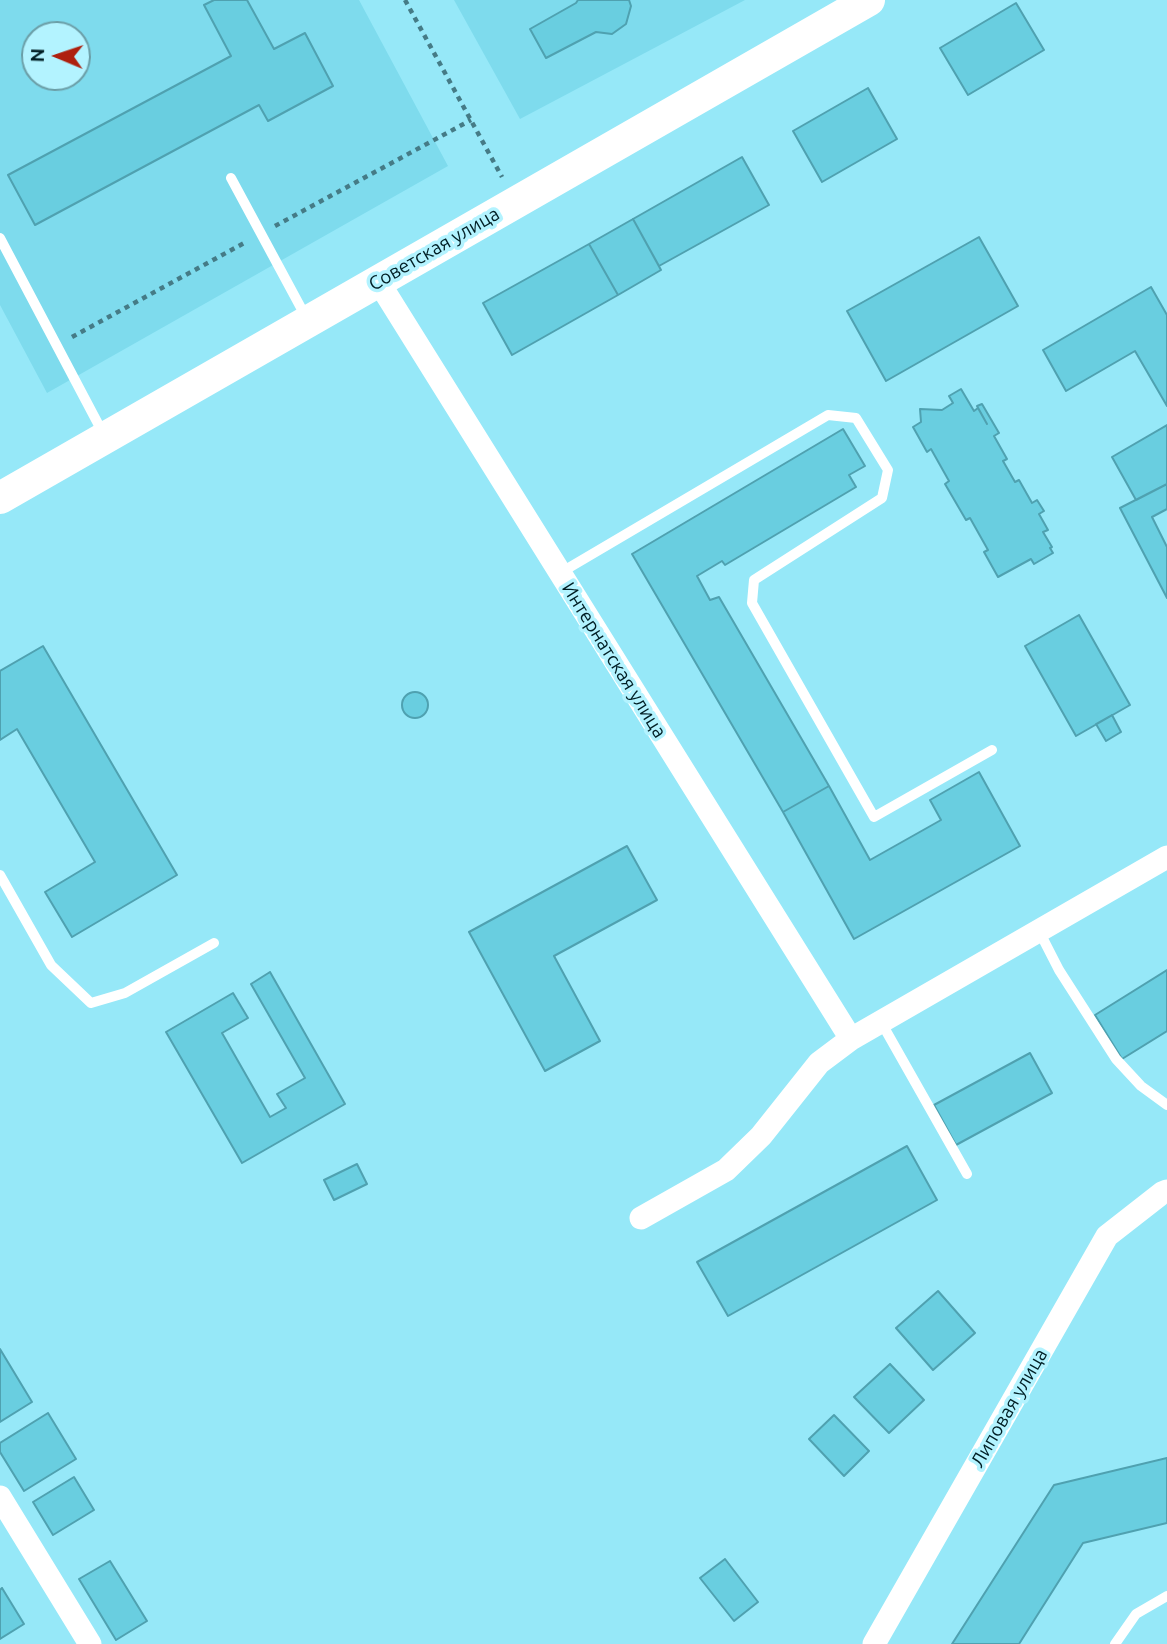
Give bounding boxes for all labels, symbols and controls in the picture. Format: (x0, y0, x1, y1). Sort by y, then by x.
north arrow (21, 21, 91, 91)
text: N (26, 48, 48, 63)
street label: Советская улица (365, 202, 503, 296)
street label: Интернатская улица (557, 578, 671, 742)
street label: Липовая улица (966, 1345, 1052, 1471)

